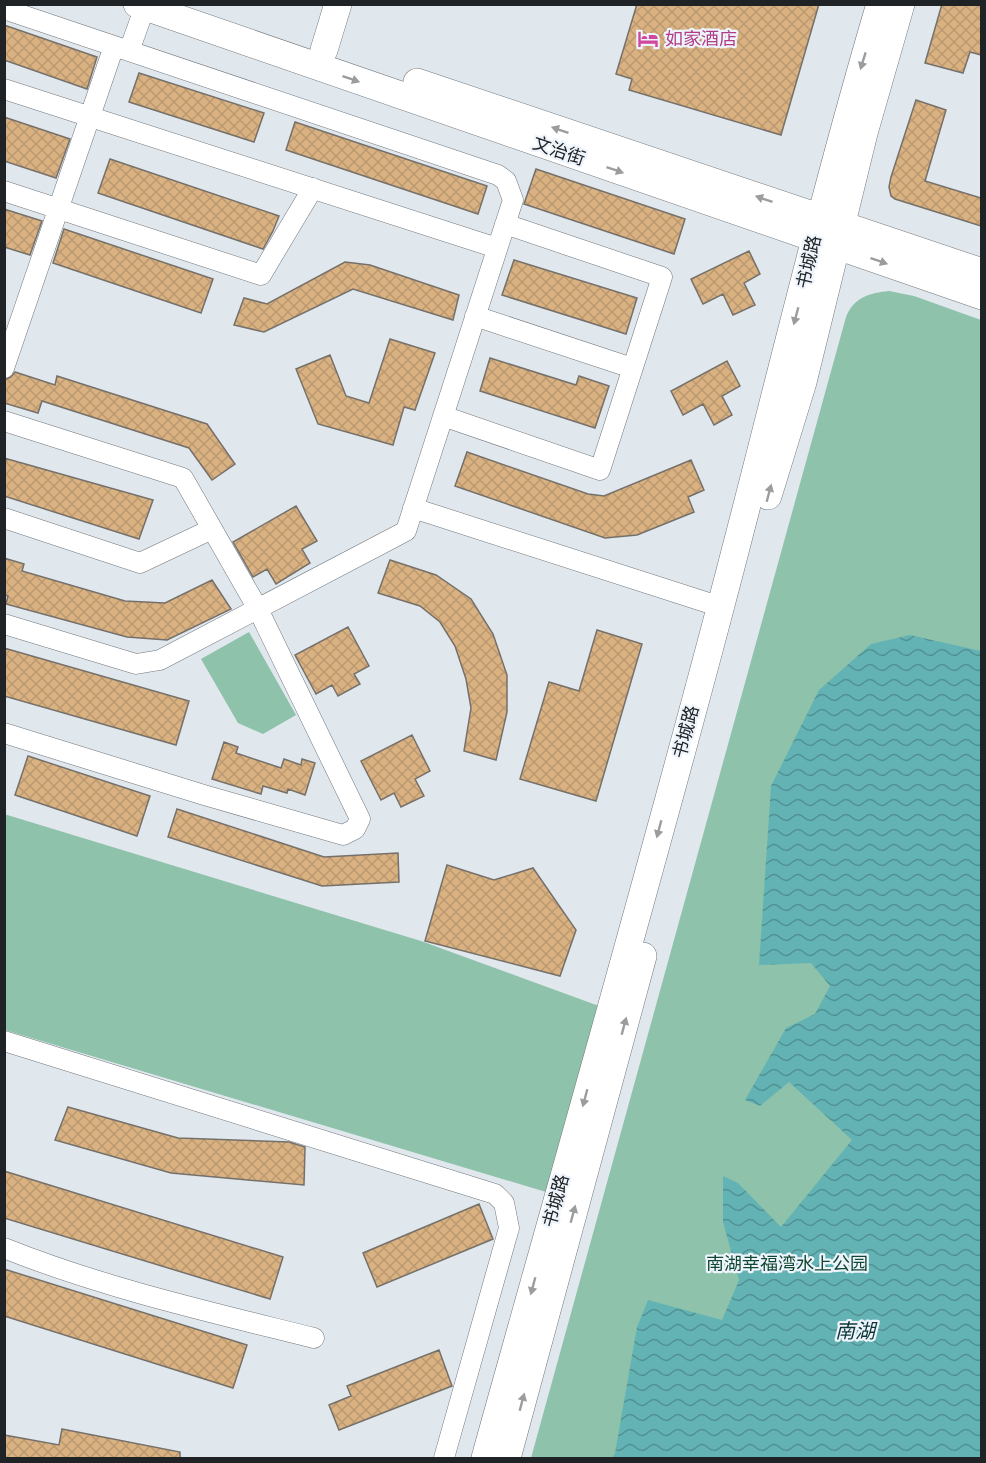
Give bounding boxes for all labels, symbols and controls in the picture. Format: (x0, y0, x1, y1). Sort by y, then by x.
hotel icon: 如家酒店 (636, 27, 660, 51)
place label: 如家酒店 (665, 28, 737, 48)
one-way arrow (858, 52, 867, 70)
one-way arrow (343, 74, 361, 84)
one-way arrow (551, 125, 569, 134)
street label: 文治街 (531, 132, 588, 168)
one-way arrow (606, 166, 624, 176)
one-way arrow (755, 194, 773, 204)
street label: 书城路 (792, 233, 824, 290)
one-way arrow (870, 257, 888, 266)
one-way arrow (791, 307, 800, 325)
one-way arrow (765, 484, 774, 502)
street label: 书城路 (668, 703, 702, 760)
one-way arrow (654, 820, 663, 838)
one-way arrow (620, 1017, 630, 1035)
one-way arrow (580, 1089, 589, 1107)
street label: 书城路 (538, 1172, 572, 1229)
one-way arrow (569, 1205, 579, 1223)
park label: 南湖幸福湾水上公园 (706, 1253, 868, 1273)
one-way arrow (528, 1277, 537, 1295)
water label: 南湖 (835, 1319, 878, 1342)
one-way arrow (518, 1393, 528, 1411)

